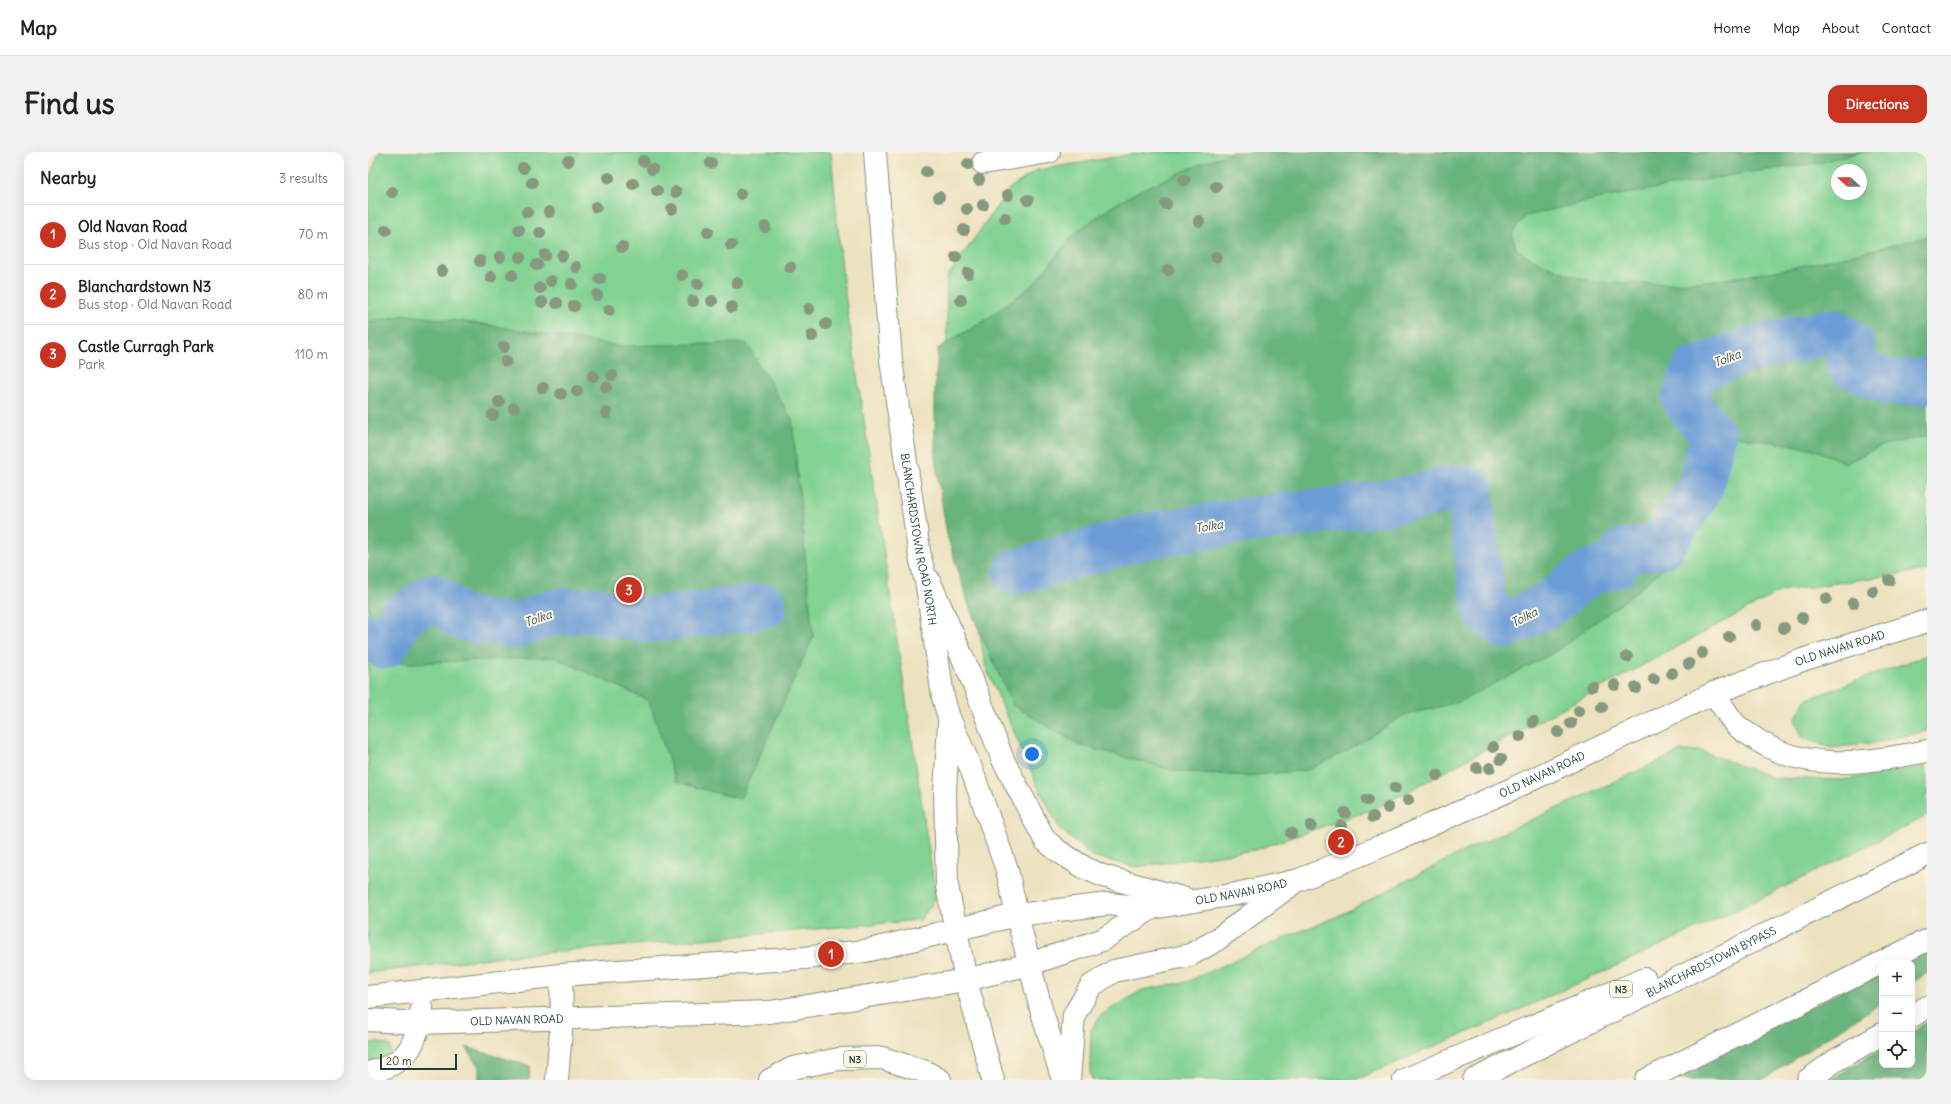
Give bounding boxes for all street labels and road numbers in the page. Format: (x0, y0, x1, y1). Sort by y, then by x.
street label: BLANCHARDSTOWN ROAD NORTH (898, 452, 940, 626)
street label: OLD NAVAN ROAD (1793, 627, 1887, 669)
street label: OLD NAVAN ROAD (1497, 748, 1588, 801)
street label: OLD NAVAN ROAD (1194, 876, 1289, 908)
street label: BLANCHARDSTOWN BYPASS (1644, 923, 1779, 1000)
road number: N3 (1610, 981, 1632, 997)
street label: OLD NAVAN ROAD (470, 1011, 564, 1028)
road number: N3 (844, 1051, 866, 1067)

